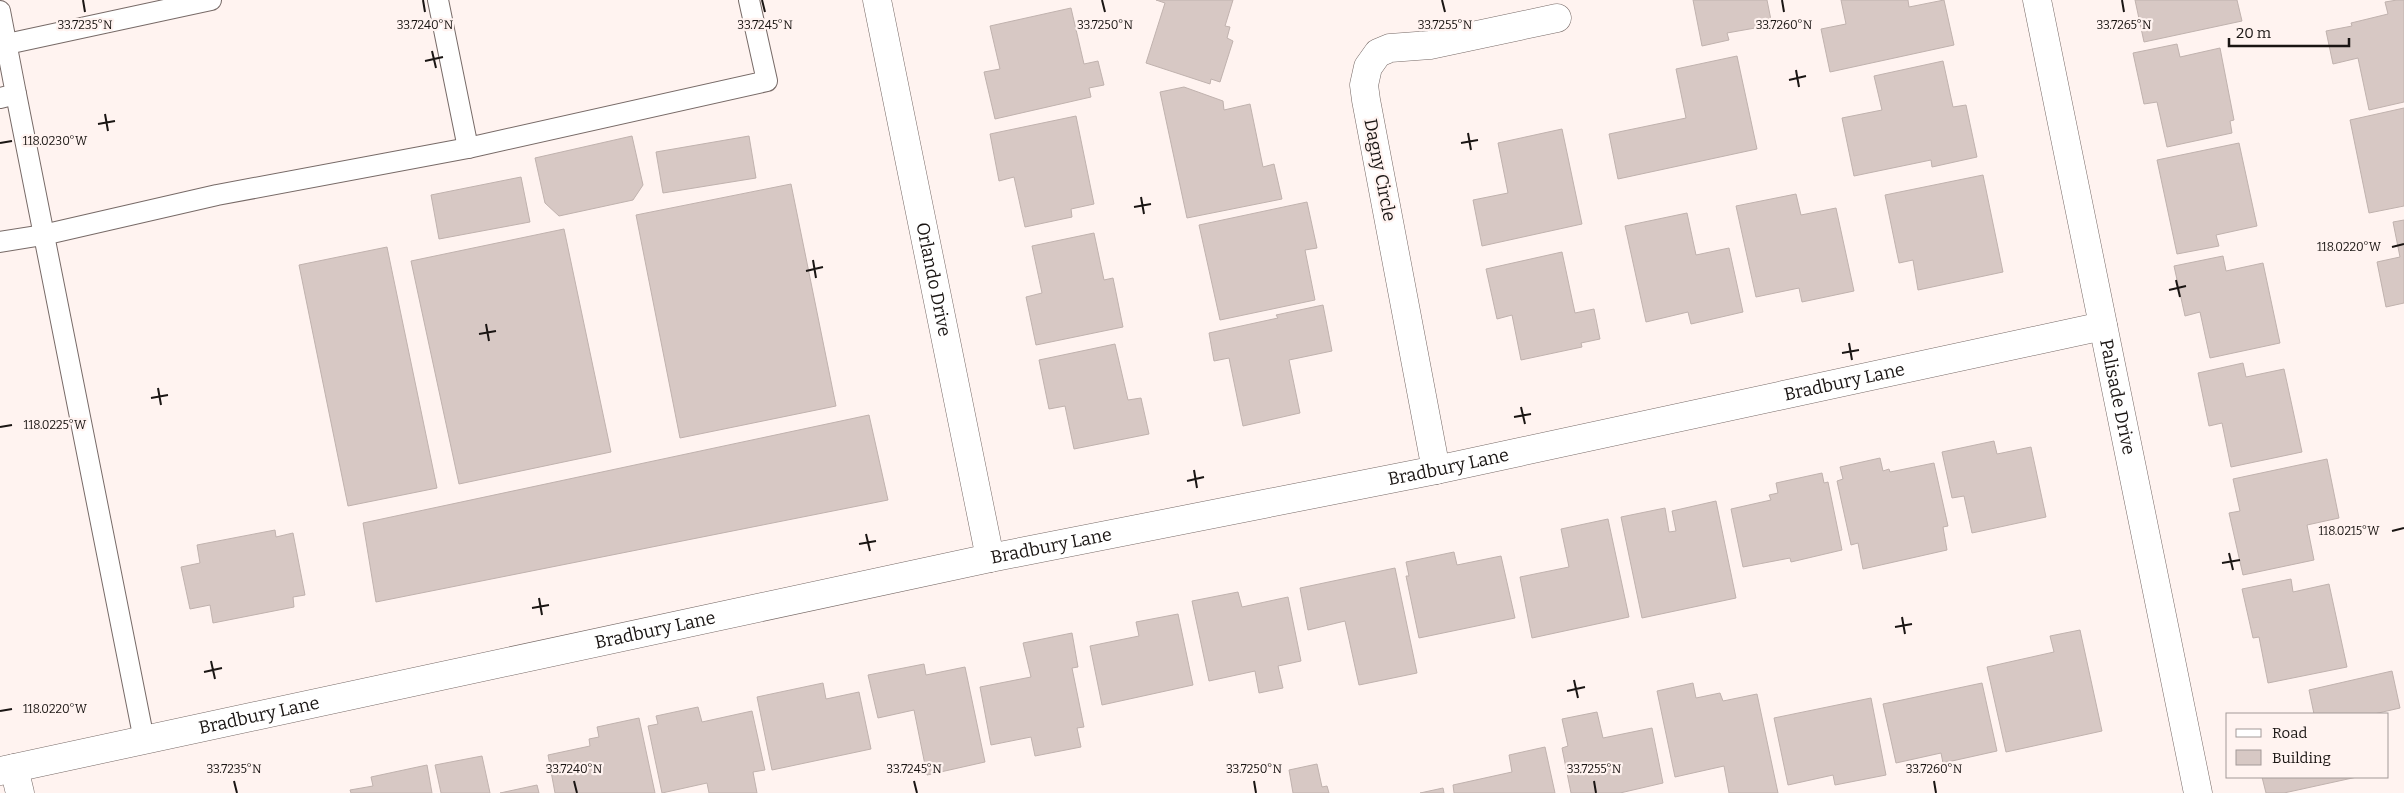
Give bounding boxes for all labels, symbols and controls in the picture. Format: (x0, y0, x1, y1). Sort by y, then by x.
scale bar (2229, 15, 2349, 47)
text: 33.7235°N (57, 18, 113, 32)
text: 33.7240°N (397, 18, 454, 32)
text: 33.7245°N (737, 18, 793, 32)
text: 33.7250°N (1077, 18, 1133, 32)
text: 33.7255°N (1418, 18, 1473, 32)
text: 33.7260°N (1756, 18, 1813, 32)
text: 33.7265°N (2096, 18, 2152, 32)
text: 20 m (2236, 24, 2272, 42)
street label: Dagny Circle (1359, 117, 1401, 223)
text: 118.0230°W (23, 134, 88, 148)
street label: Orlando Drive (911, 220, 956, 338)
text: 118.0220°W (2317, 240, 2382, 254)
street label: Palisade Drive (2095, 337, 2140, 457)
street label: Bradbury Lane (1782, 358, 1907, 406)
text: 118.0225°W (24, 418, 87, 432)
street label: Bradbury Lane (1386, 444, 1511, 490)
street label: Bradbury Lane (989, 523, 1114, 569)
text: 118.0215°W (2318, 524, 2380, 538)
street label: Bradbury Lane (593, 606, 717, 654)
street label: Bradbury Lane (197, 692, 322, 739)
text: 118.0220°W (23, 702, 88, 716)
legend (2226, 713, 2389, 778)
text: Road (2272, 724, 2307, 742)
text: Building (2272, 749, 2331, 767)
text: 33.7235°N (206, 762, 262, 776)
text: 33.7240°N (546, 762, 603, 776)
text: 33.7245°N (886, 762, 942, 776)
text: 33.7250°N (1226, 762, 1282, 776)
text: 33.7255°N (1567, 762, 1622, 776)
text: 33.7260°N (1906, 762, 1963, 776)

